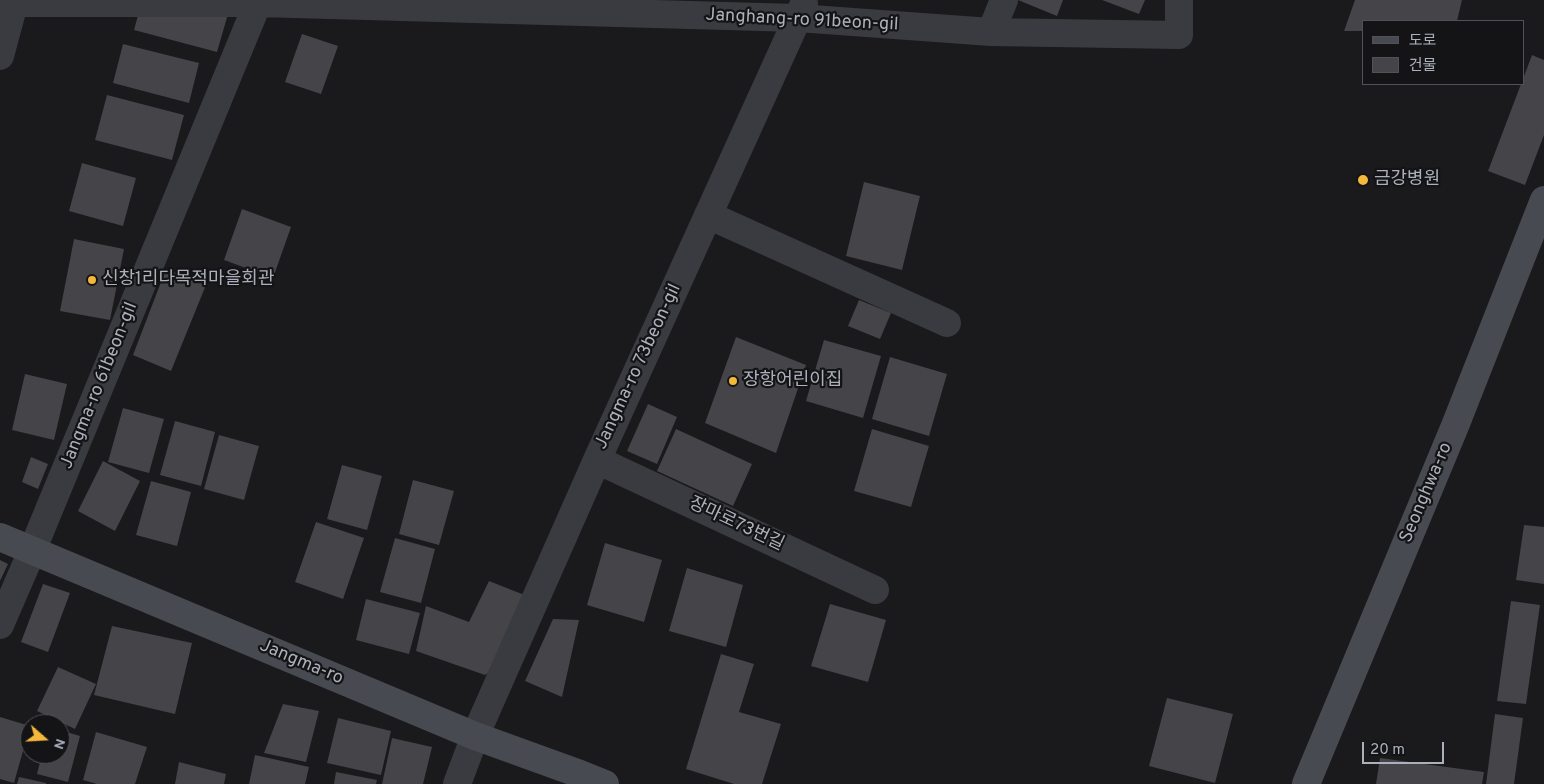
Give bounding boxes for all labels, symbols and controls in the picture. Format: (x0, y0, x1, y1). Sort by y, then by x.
street label: Janghang-ro 91beon-gil (705, 5, 899, 37)
legend (1362, 20, 1524, 85)
text: 도로 (1409, 32, 1437, 51)
text: 건물 (1409, 57, 1437, 76)
place label: 금강병원 (1374, 169, 1440, 191)
marker: 금강병원 (1356, 173, 1370, 187)
place label: 신창1리다목적마을회관 (102, 269, 274, 291)
marker: 신창1리다목적마을회관 (86, 274, 98, 286)
street label: Jangma-ro 73beon-gil (591, 281, 687, 453)
street label: Jangma-ro 61beon-gil (57, 300, 143, 472)
place label: 장항어린이집 (743, 370, 842, 392)
marker: 장항어린이집 (727, 375, 739, 387)
street label: Seonghwa-ro (1396, 440, 1458, 546)
street label: 장마로73번길 (685, 493, 787, 557)
street label: Jangma-ro (256, 636, 346, 690)
north arrow (20, 714, 70, 764)
scale bar (1364, 732, 1446, 764)
text: N (49, 736, 68, 751)
text: 20 m (1370, 741, 1405, 760)

